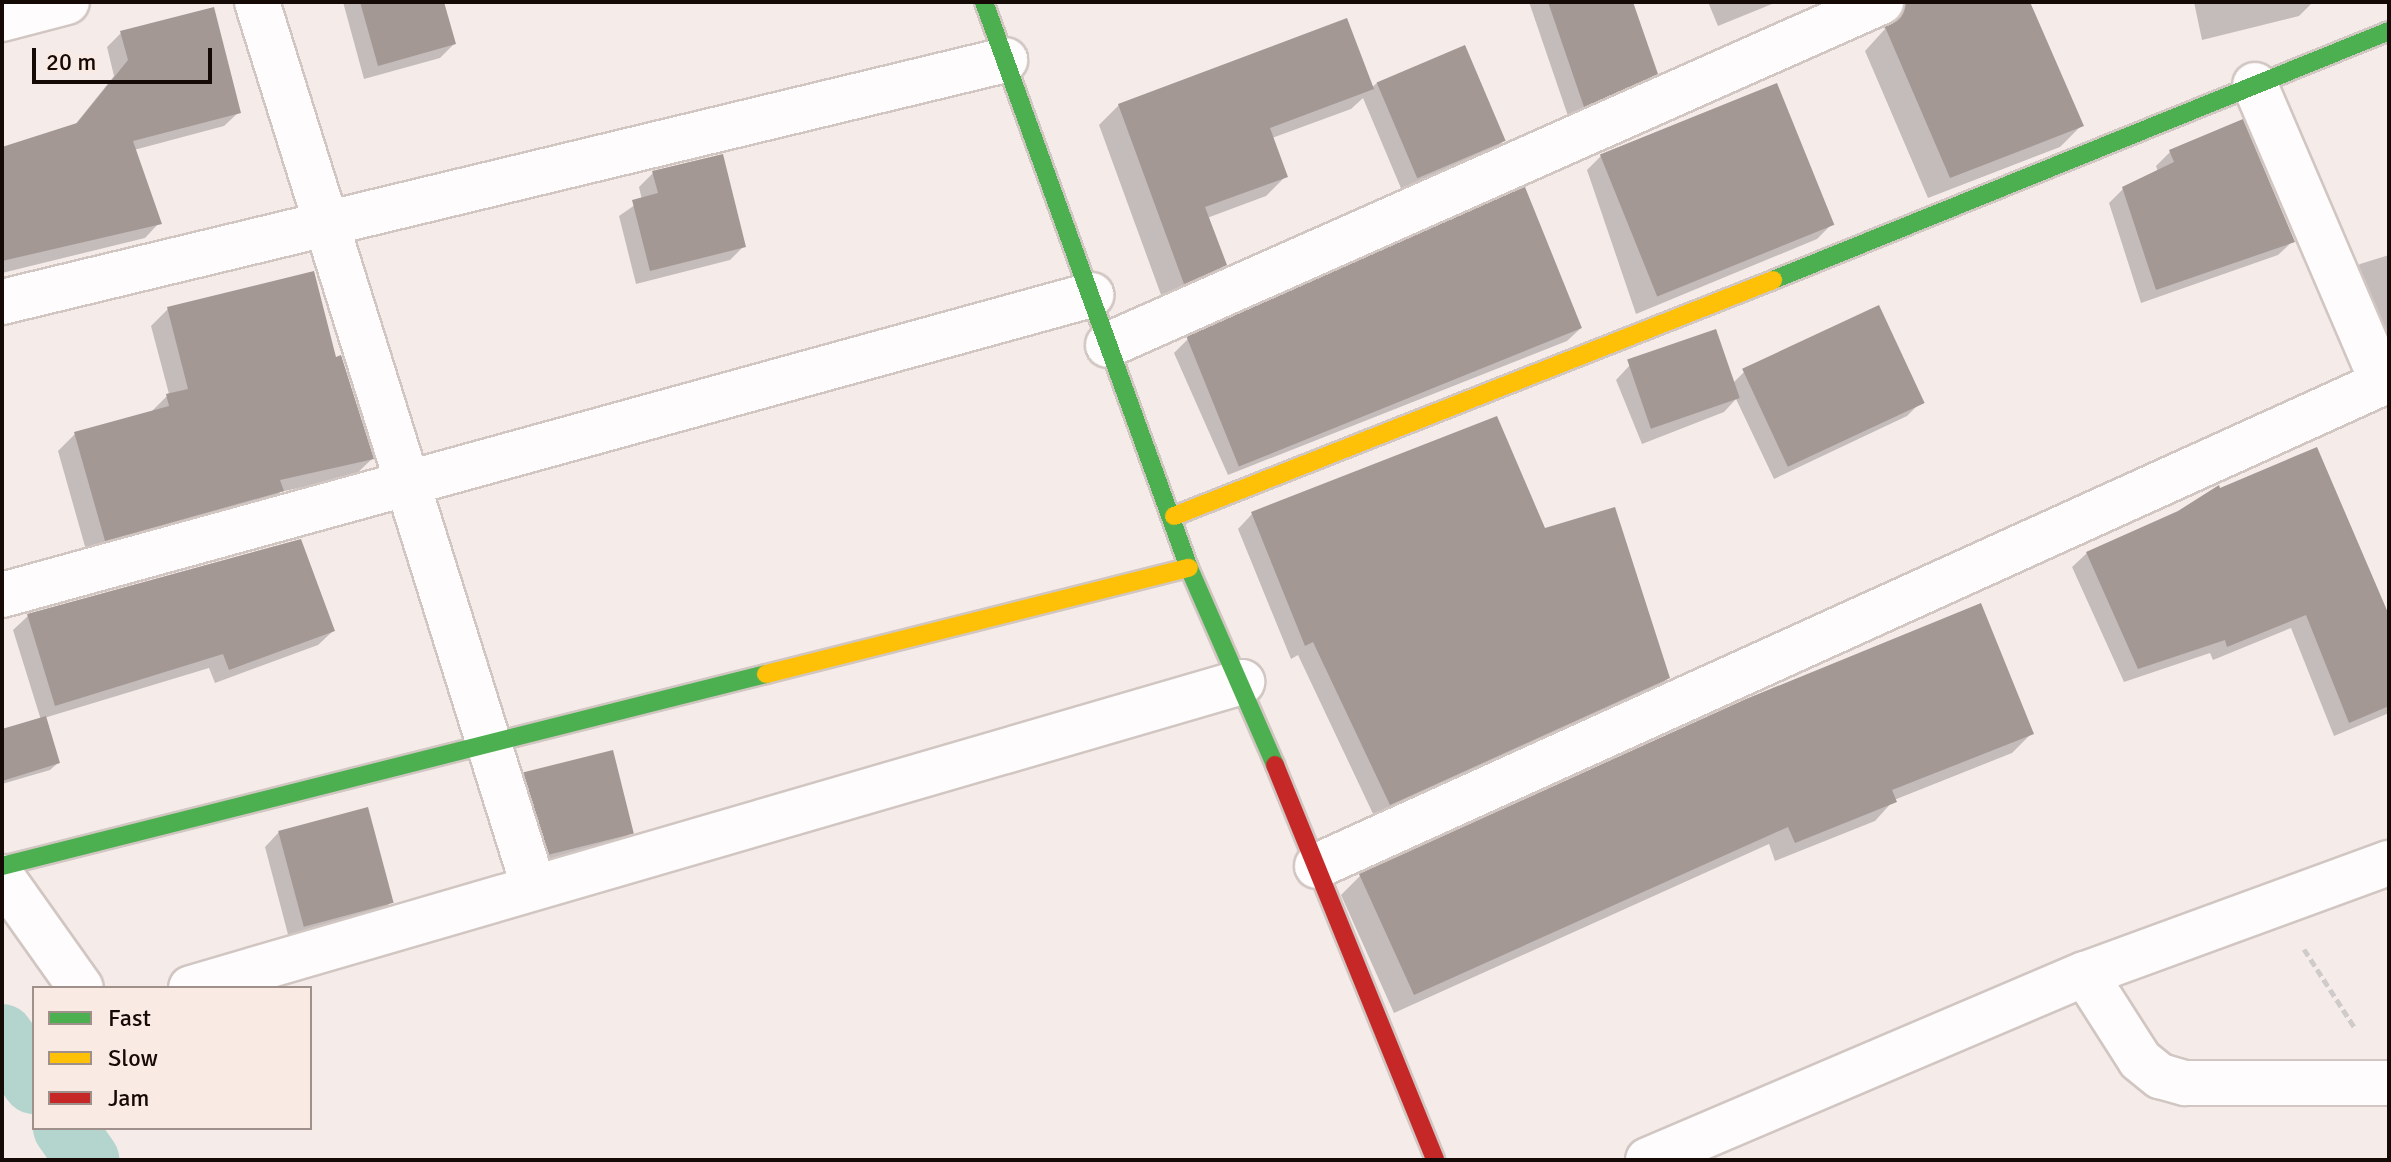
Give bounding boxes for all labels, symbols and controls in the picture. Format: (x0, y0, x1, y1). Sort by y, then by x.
scale bar (36, 32, 216, 82)
text: 20 m (46, 47, 96, 77)
legend (32, 986, 312, 1130)
text: Fast (108, 1003, 151, 1033)
text: Slow (108, 1043, 158, 1073)
text: Jam (108, 1083, 149, 1113)

